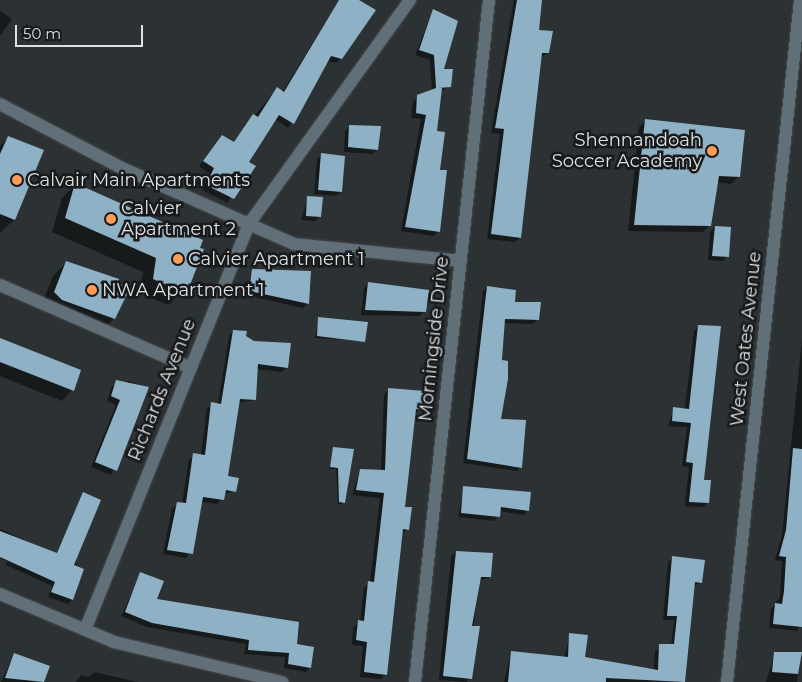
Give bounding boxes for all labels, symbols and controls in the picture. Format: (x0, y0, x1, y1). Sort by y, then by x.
scale bar (18, 15, 145, 47)
text: 50 m (23, 24, 61, 43)
place label: Shennandoah Soccer Academy (552, 130, 702, 172)
marker: Shennandoah Soccer Academy (706, 145, 718, 157)
place label: Calvair Main Apartments (27, 169, 250, 191)
marker: Calvair Main Apartments (11, 174, 23, 186)
place label: Calvier Apartment 2 (121, 198, 236, 240)
marker: Calvier Apartment 2 (105, 213, 117, 225)
place label: Calvier Apartment 1 (188, 248, 365, 270)
street label: West Oates Avenue (726, 251, 766, 427)
marker: Calvier Apartment 1 (172, 253, 184, 265)
street label: Morningside Drive (415, 256, 453, 422)
place label: NWA Apartment 1 (102, 279, 264, 301)
marker: NWA Apartment 1 (86, 284, 98, 296)
street label: Richards Avenue (124, 316, 200, 464)

